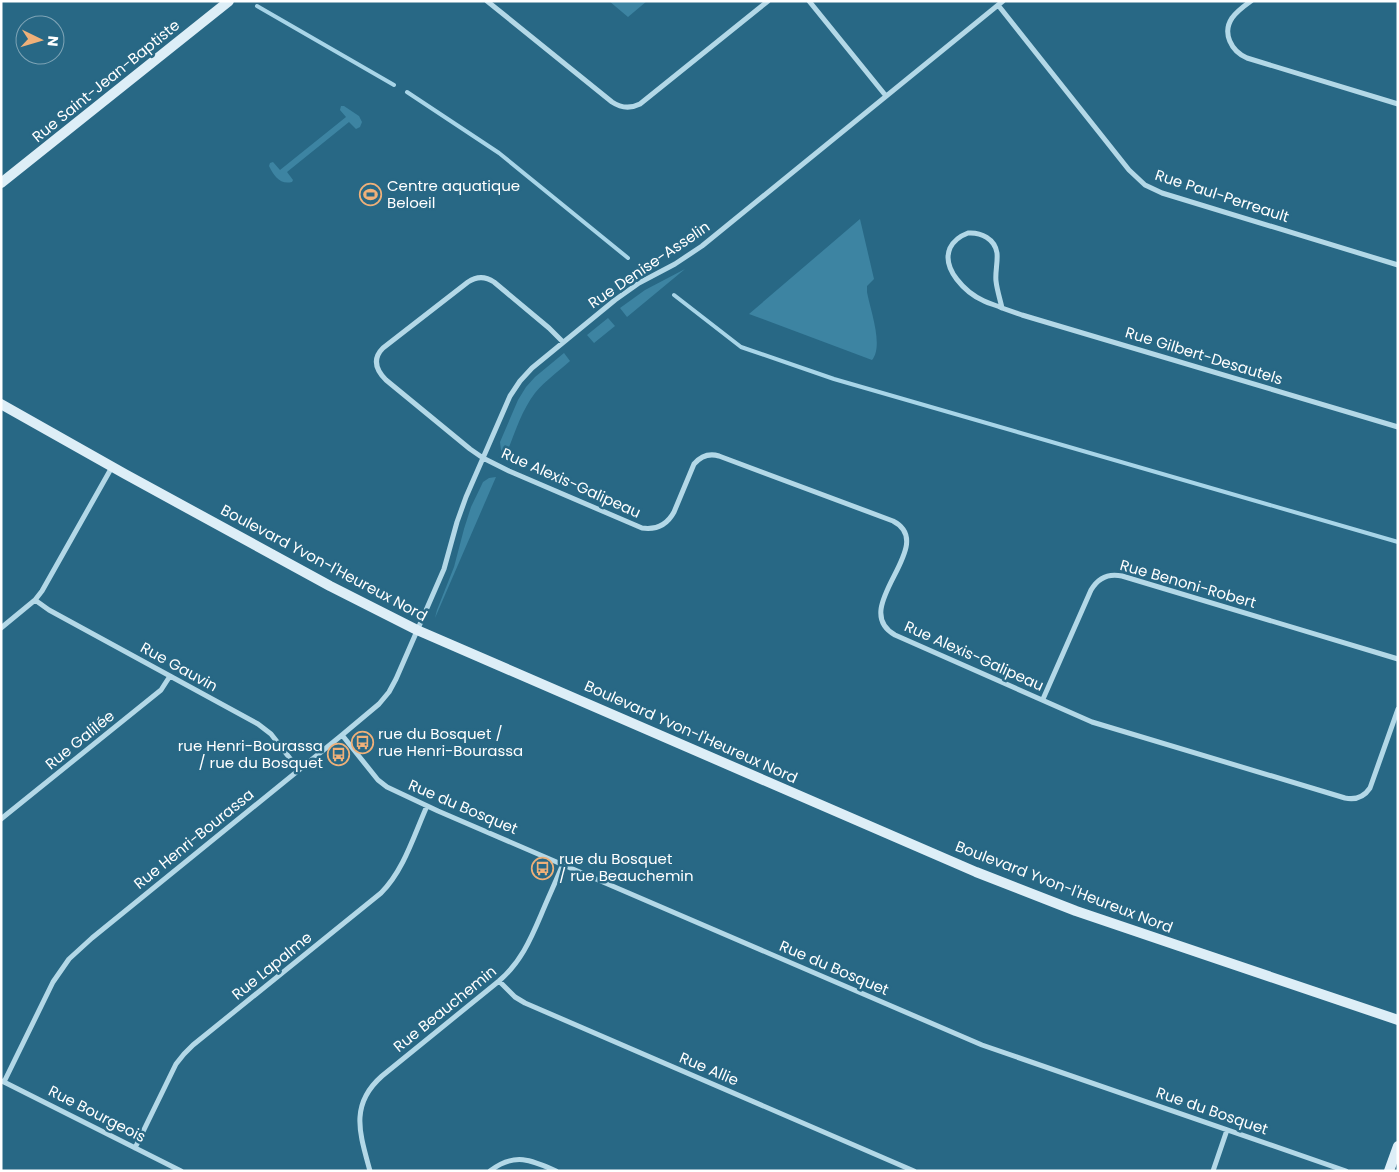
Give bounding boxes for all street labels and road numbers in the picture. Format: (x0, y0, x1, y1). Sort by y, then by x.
street label: Rue Saint-Jean-Baptiste (27, 14, 184, 147)
street label: Rue Paul-Perreault (1152, 164, 1292, 227)
street label: Rue Denise-Asselin (584, 216, 714, 313)
street label: Rue Gilbert-Desautels (1123, 322, 1286, 390)
street label: Rue Alexis-Galipeau (498, 442, 644, 523)
street label: Boulevard Yvon-l'Heureux Nord (217, 499, 431, 626)
street label: Rue Benoni-Robert (1118, 554, 1259, 613)
street label: Rue Alexis-Galipeau (901, 615, 1047, 696)
street label: Rue Gauvin (137, 637, 222, 696)
street label: Boulevard Yvon-l'Heureux Nord (581, 675, 801, 788)
street label: Rue Galilée (41, 705, 119, 774)
street label: Rue du Bosquet (405, 774, 521, 839)
street label: Rue Henri-Bourassa (129, 784, 258, 894)
street label: Boulevard Yvon-l'Heureux Nord (952, 835, 1176, 938)
street label: Rue Lapalme (227, 927, 316, 1004)
street label: Rue du Bosquet (776, 935, 892, 1000)
street label: Rue Beauchemin (389, 960, 501, 1057)
street label: Rue Allie (676, 1047, 742, 1090)
street label: Rue Bourgeois (45, 1080, 150, 1147)
street label: Rue du Bosquet (1153, 1082, 1271, 1139)

